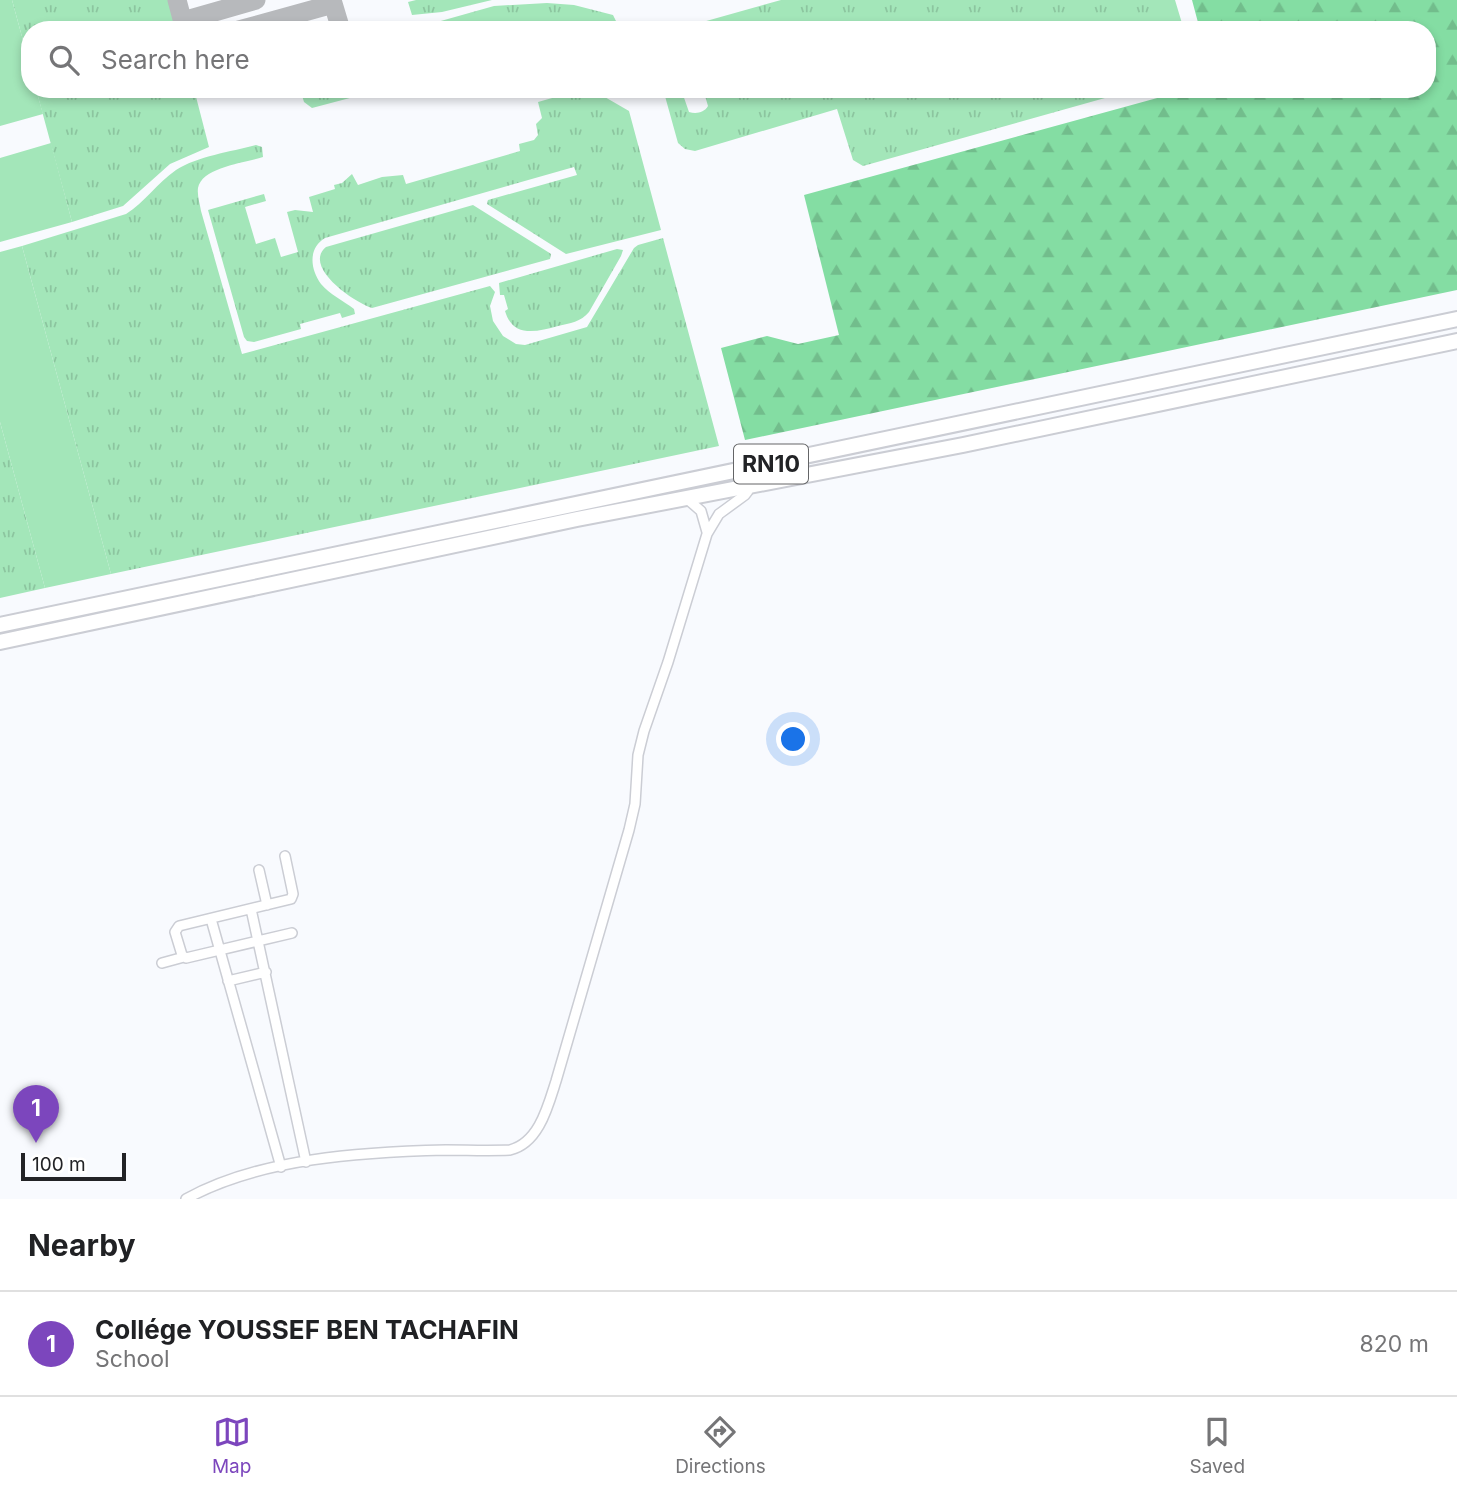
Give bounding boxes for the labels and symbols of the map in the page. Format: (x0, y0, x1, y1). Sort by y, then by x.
road number: RN10 (734, 445, 808, 484)
your location (776, 722, 810, 756)
pin: 1 (13, 1085, 59, 1143)
scale bar (21, 1150, 126, 1182)

